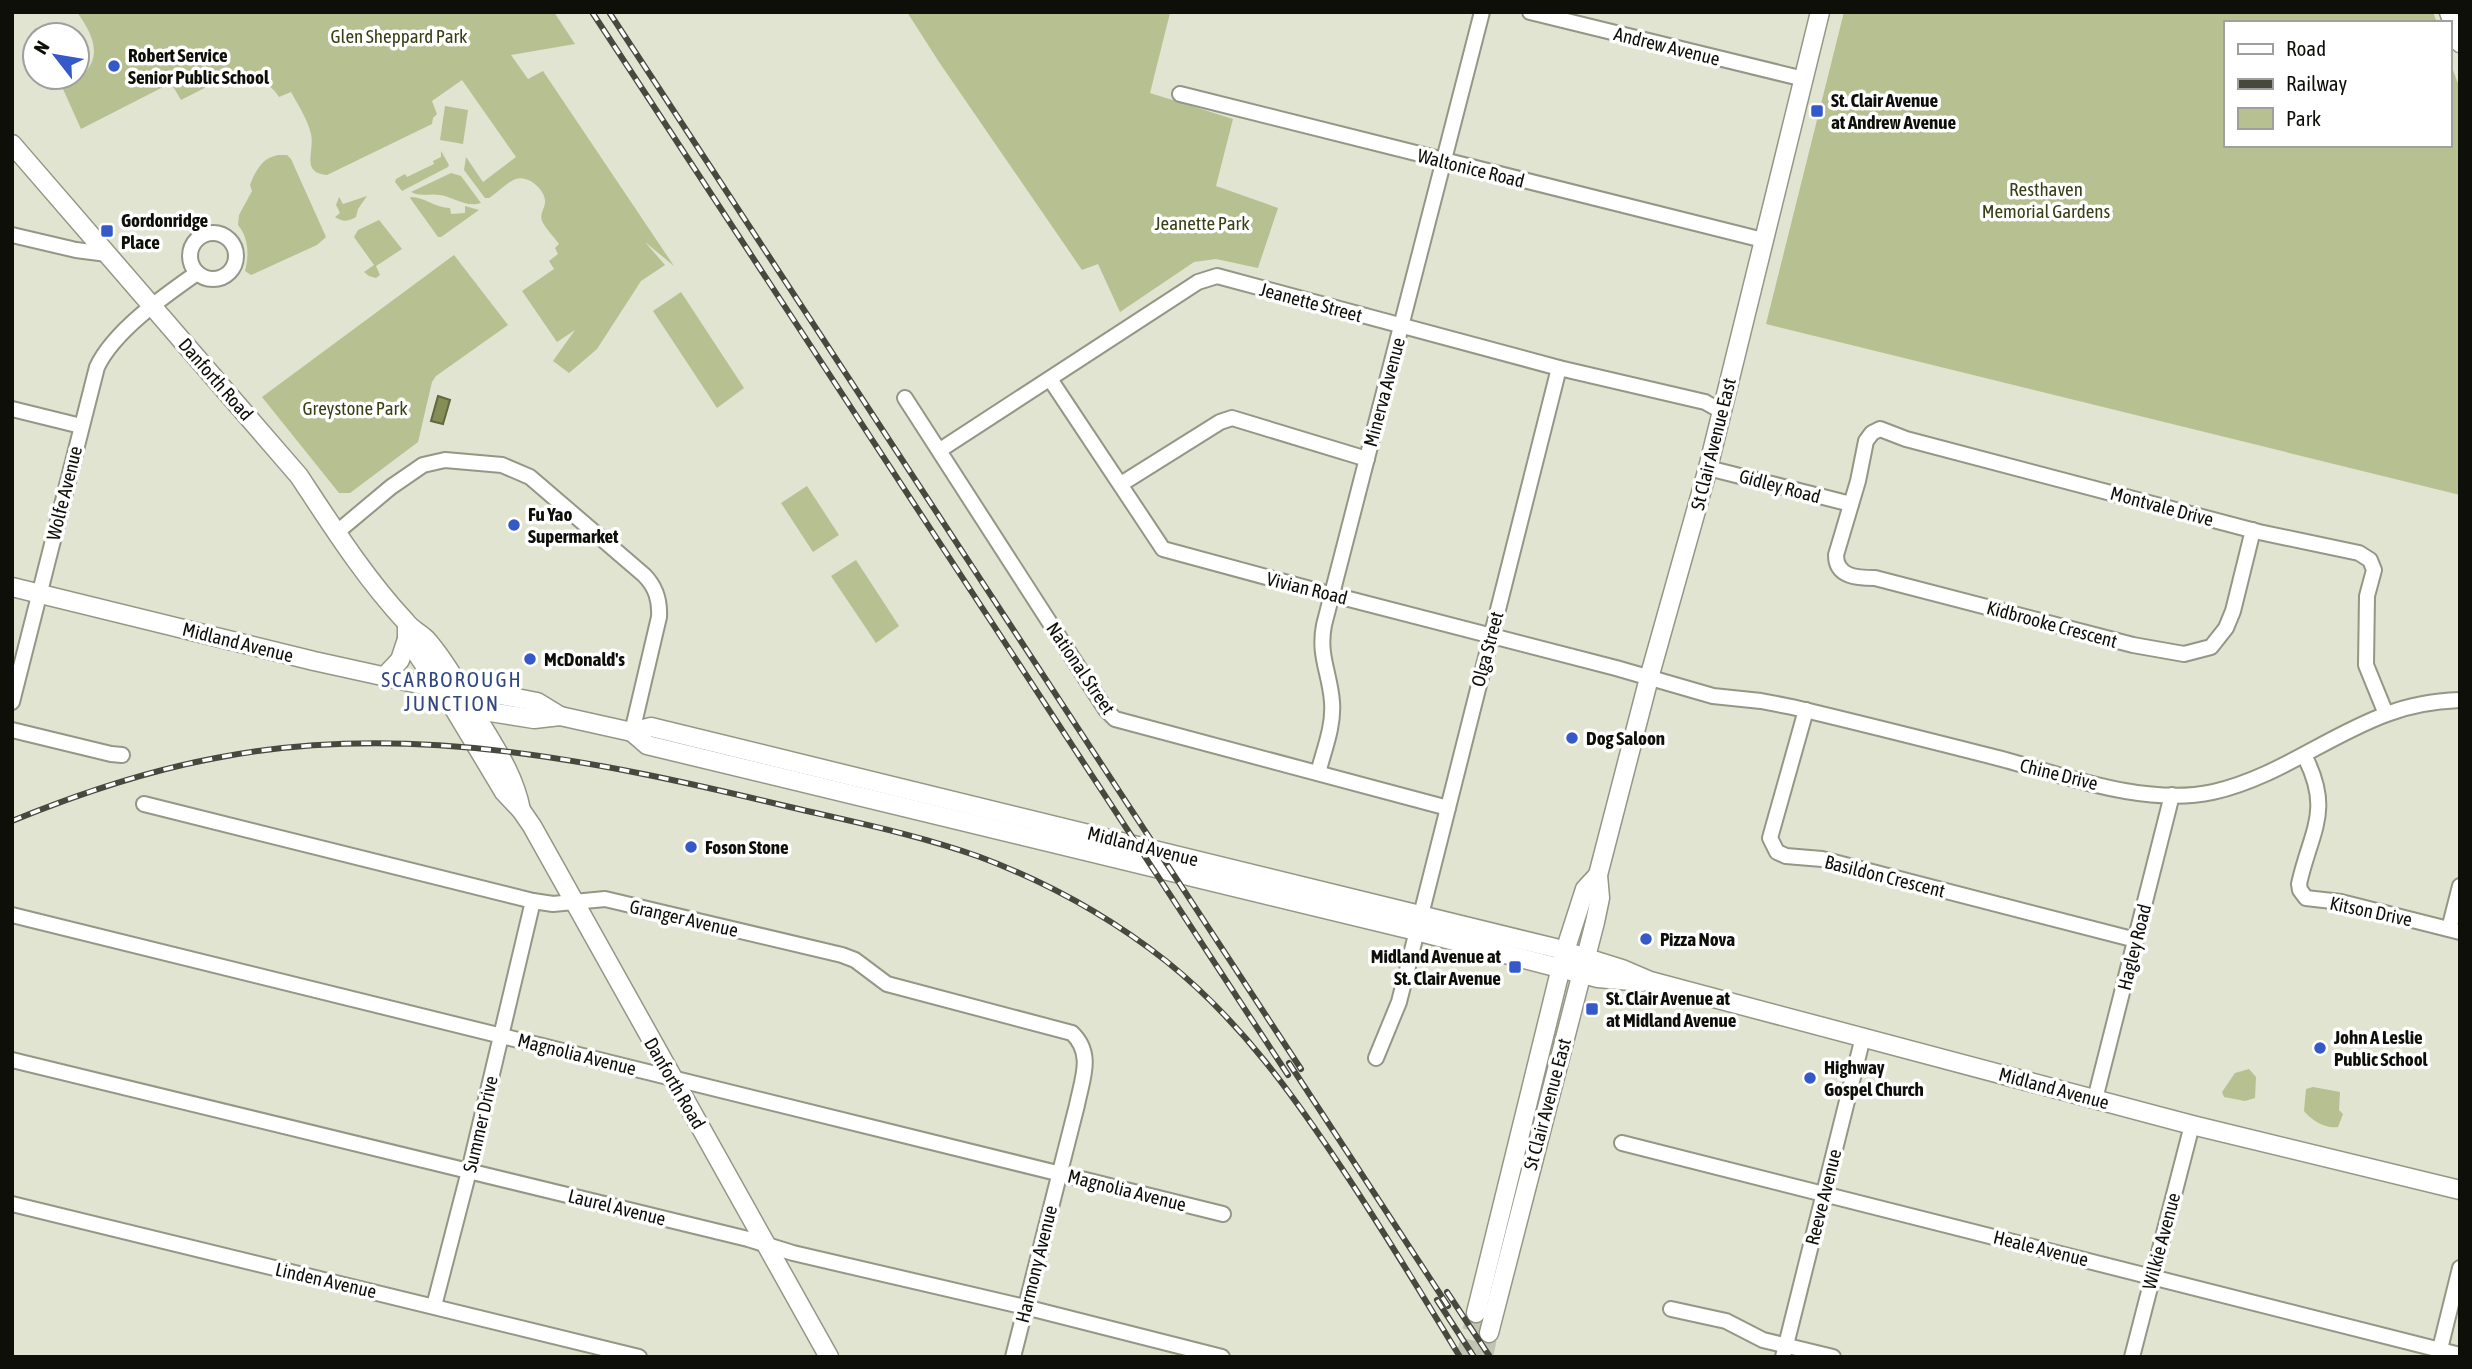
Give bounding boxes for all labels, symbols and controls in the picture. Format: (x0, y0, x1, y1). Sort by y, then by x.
north arrow (21, 21, 91, 91)
legend (2224, 21, 2451, 147)
street label: Andrew Avenue (1612, 22, 1722, 70)
park label: Glen Sheppard Park (331, 25, 468, 47)
text: Road (2286, 36, 2326, 60)
text: N (29, 37, 54, 58)
place label: Robert Service Senior Public School (128, 44, 270, 88)
marker: Robert Service Senior Public School (106, 58, 122, 74)
text: Railway (2286, 71, 2348, 95)
place label: St. Clair Avenue at Andrew Avenue (1831, 89, 1956, 133)
marker: St. Clair Avenue at Andrew Avenue (1809, 103, 1825, 119)
text: Park (2286, 106, 2321, 130)
street label: Waltonice Road (1415, 144, 1527, 192)
park label: Resthaven Memorial Gardens (1982, 178, 2111, 222)
place label: Gordonridge Place (121, 209, 209, 253)
park label: Jeanette Park (1154, 212, 1250, 234)
marker: Gordonridge Place (99, 223, 115, 239)
street label: Jeanette Street (1257, 278, 1365, 326)
street label: Danforth Road (174, 333, 258, 425)
street label: Minerva Avenue (1359, 335, 1409, 449)
street label: St Clair Avenue East (1686, 376, 1740, 512)
park label: Greystone Park (302, 397, 408, 419)
street label: Wolfe Avenue (42, 444, 86, 542)
street label: Gidley Road (1737, 465, 1823, 507)
street label: Montvale Drive (2108, 482, 2216, 530)
place label: Fu Yao Supermarket (528, 503, 619, 547)
marker: Fu Yao Supermarket (506, 517, 522, 533)
street label: Vivian Road (1264, 567, 1350, 609)
street label: Kidbrooke Crescent (1984, 596, 2120, 652)
street label: Olga Street (1466, 609, 1508, 689)
street label: Midland Avenue (180, 618, 296, 666)
street label: National Street (1042, 618, 1120, 718)
place label: McDonald's (544, 648, 625, 670)
marker: McDonald's (522, 651, 538, 667)
district label: SCARBOROUGH JUNCTION (381, 667, 523, 715)
place label: Dog Saloon (1586, 727, 1665, 749)
marker: Dog Saloon (1564, 730, 1580, 746)
street label: Chine Drive (2018, 754, 2100, 794)
street label: Midland Avenue (1085, 822, 1201, 870)
place label: Foson Stone (705, 836, 789, 858)
marker: Foson Stone (683, 839, 699, 855)
street label: Basildon Crescent (1822, 850, 1948, 902)
street label: Kitson Drive (2328, 892, 2414, 930)
street label: Granger Avenue (628, 895, 740, 941)
street label: Hagley Road (2113, 902, 2155, 992)
place label: Pizza Nova (1660, 928, 1735, 950)
marker: Pizza Nova (1638, 931, 1654, 947)
place label: Midland Avenue at St. Clair Avenue (1371, 945, 1502, 989)
marker: Midland Avenue at St. Clair Avenue (1507, 959, 1523, 975)
place label: St. Clair Avenue at at Midland Avenue (1606, 987, 1737, 1031)
marker: St. Clair Avenue at at Midland Avenue (1584, 1001, 1600, 1017)
place label: John A Leslie Public School (2333, 1026, 2429, 1070)
street label: Magnolia Avenue (515, 1029, 639, 1079)
street label: Danforth Road (640, 1033, 710, 1133)
street label: St Clair Avenue East (1519, 1036, 1575, 1172)
marker: John A Leslie Public School (2312, 1040, 2328, 1056)
place label: Highway Gospel Church (1824, 1056, 1924, 1100)
street label: Midland Avenue (1996, 1063, 2112, 1113)
marker: Highway Gospel Church (1802, 1070, 1818, 1086)
street label: Summer Drive (458, 1074, 502, 1174)
street label: Reeve Avenue (1800, 1147, 1846, 1247)
street label: Magnolia Avenue (1065, 1165, 1189, 1215)
street label: Laurel Avenue (566, 1184, 668, 1230)
street label: Wilkie Avenue (2138, 1190, 2184, 1292)
street label: Harmony Avenue (1011, 1203, 1061, 1325)
street label: Heale Avenue (1991, 1226, 2091, 1270)
street label: Linden Avenue (273, 1258, 379, 1302)

